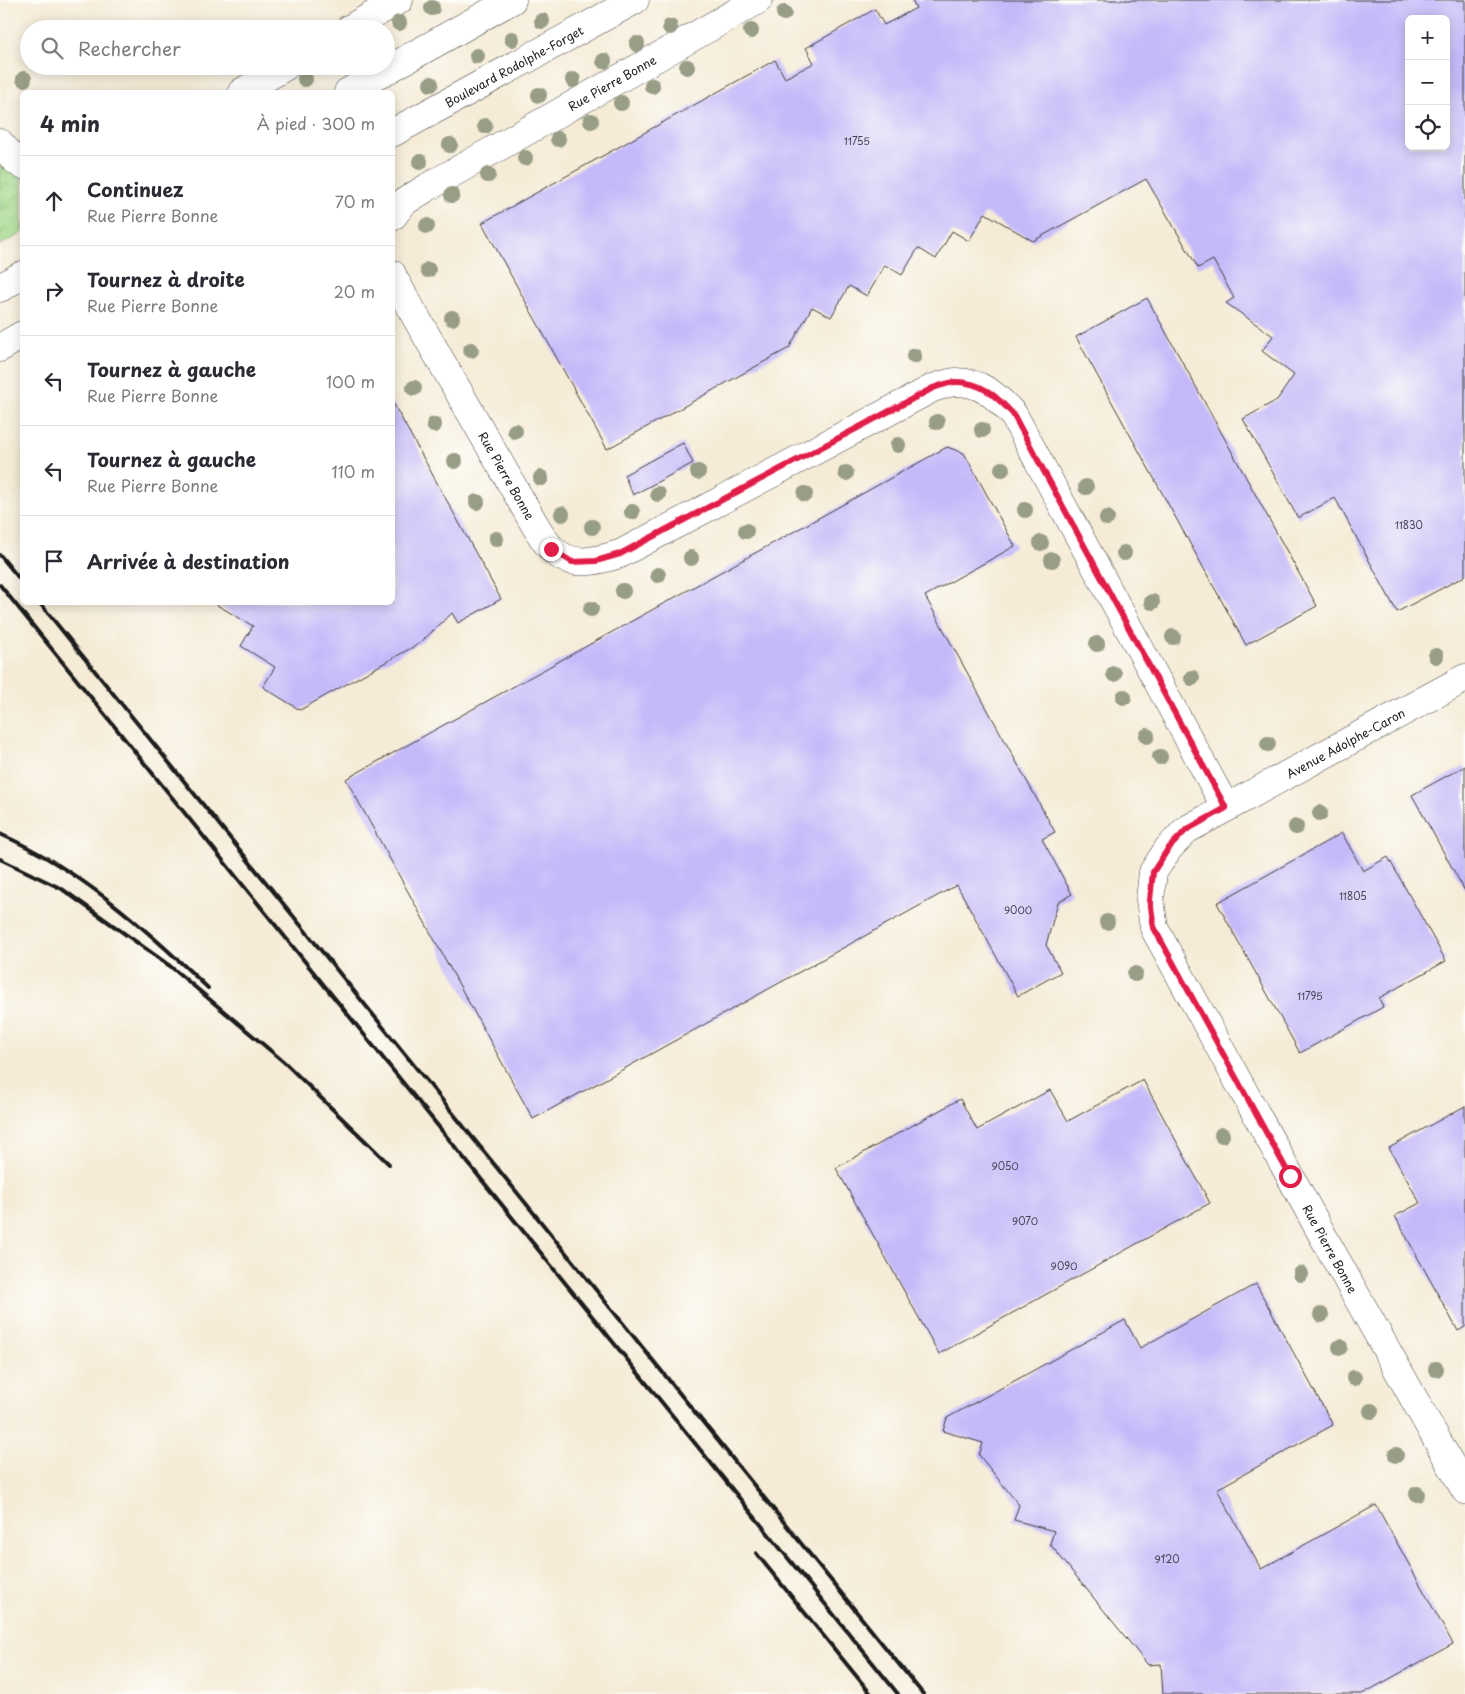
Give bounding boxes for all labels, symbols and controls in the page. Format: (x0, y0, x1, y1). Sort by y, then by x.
map controls (1405, 15, 1450, 150)
button: + (1405, 15, 1450, 60)
search box (20, 20, 395, 75)
street label: Boulevard Rodolphe-Forget (441, 21, 587, 111)
icon: search (38, 34, 66, 62)
text: Rechercher (78, 34, 181, 62)
street label: Rue Pierre Bonne (565, 50, 660, 115)
button: − (1405, 60, 1450, 105)
button: locate (1405, 105, 1450, 150)
text: 4 min (40, 107, 100, 139)
text: À pied · 300 m (257, 111, 375, 135)
house number: 11755 (844, 133, 870, 148)
text: Continuez (87, 175, 184, 203)
icon: ahead (40, 187, 68, 215)
text: 70 m (335, 189, 375, 213)
text: Rue Pierre Bonne (87, 203, 218, 227)
text: Tournez à droite (87, 265, 245, 293)
icon: right (40, 277, 68, 305)
text: 20 m (334, 279, 375, 303)
text: Rue Pierre Bonne (87, 293, 218, 317)
text: Tournez à gauche (87, 355, 256, 383)
icon: left (40, 367, 68, 395)
text: 100 m (326, 369, 375, 393)
text: Rue Pierre Bonne (87, 383, 218, 407)
street label: Rue Pierre Bonne (474, 428, 539, 523)
text: Tournez à gauche (87, 445, 256, 473)
icon: left (40, 457, 68, 485)
text: 110 m (332, 459, 375, 483)
text: Rue Pierre Bonne (87, 473, 218, 497)
house number: 11830 (1395, 517, 1423, 532)
route end (540, 538, 563, 561)
icon: arrive (40, 547, 68, 575)
text: Arrivée à destination (87, 547, 290, 575)
street label: Avenue Adolphe-Caron (1283, 703, 1408, 783)
house number: 11805 (1339, 888, 1367, 903)
house number: 9000 (1004, 902, 1032, 917)
house number: 11795 (1297, 988, 1323, 1003)
house number: 9050 (991, 1158, 1019, 1173)
route start (1279, 1165, 1302, 1188)
street label: Rue Pierre Bonne (1298, 1201, 1362, 1297)
house number: 9070 (1012, 1213, 1038, 1228)
house number: 9090 (1051, 1258, 1077, 1273)
house number: 9120 (1155, 1551, 1179, 1566)

